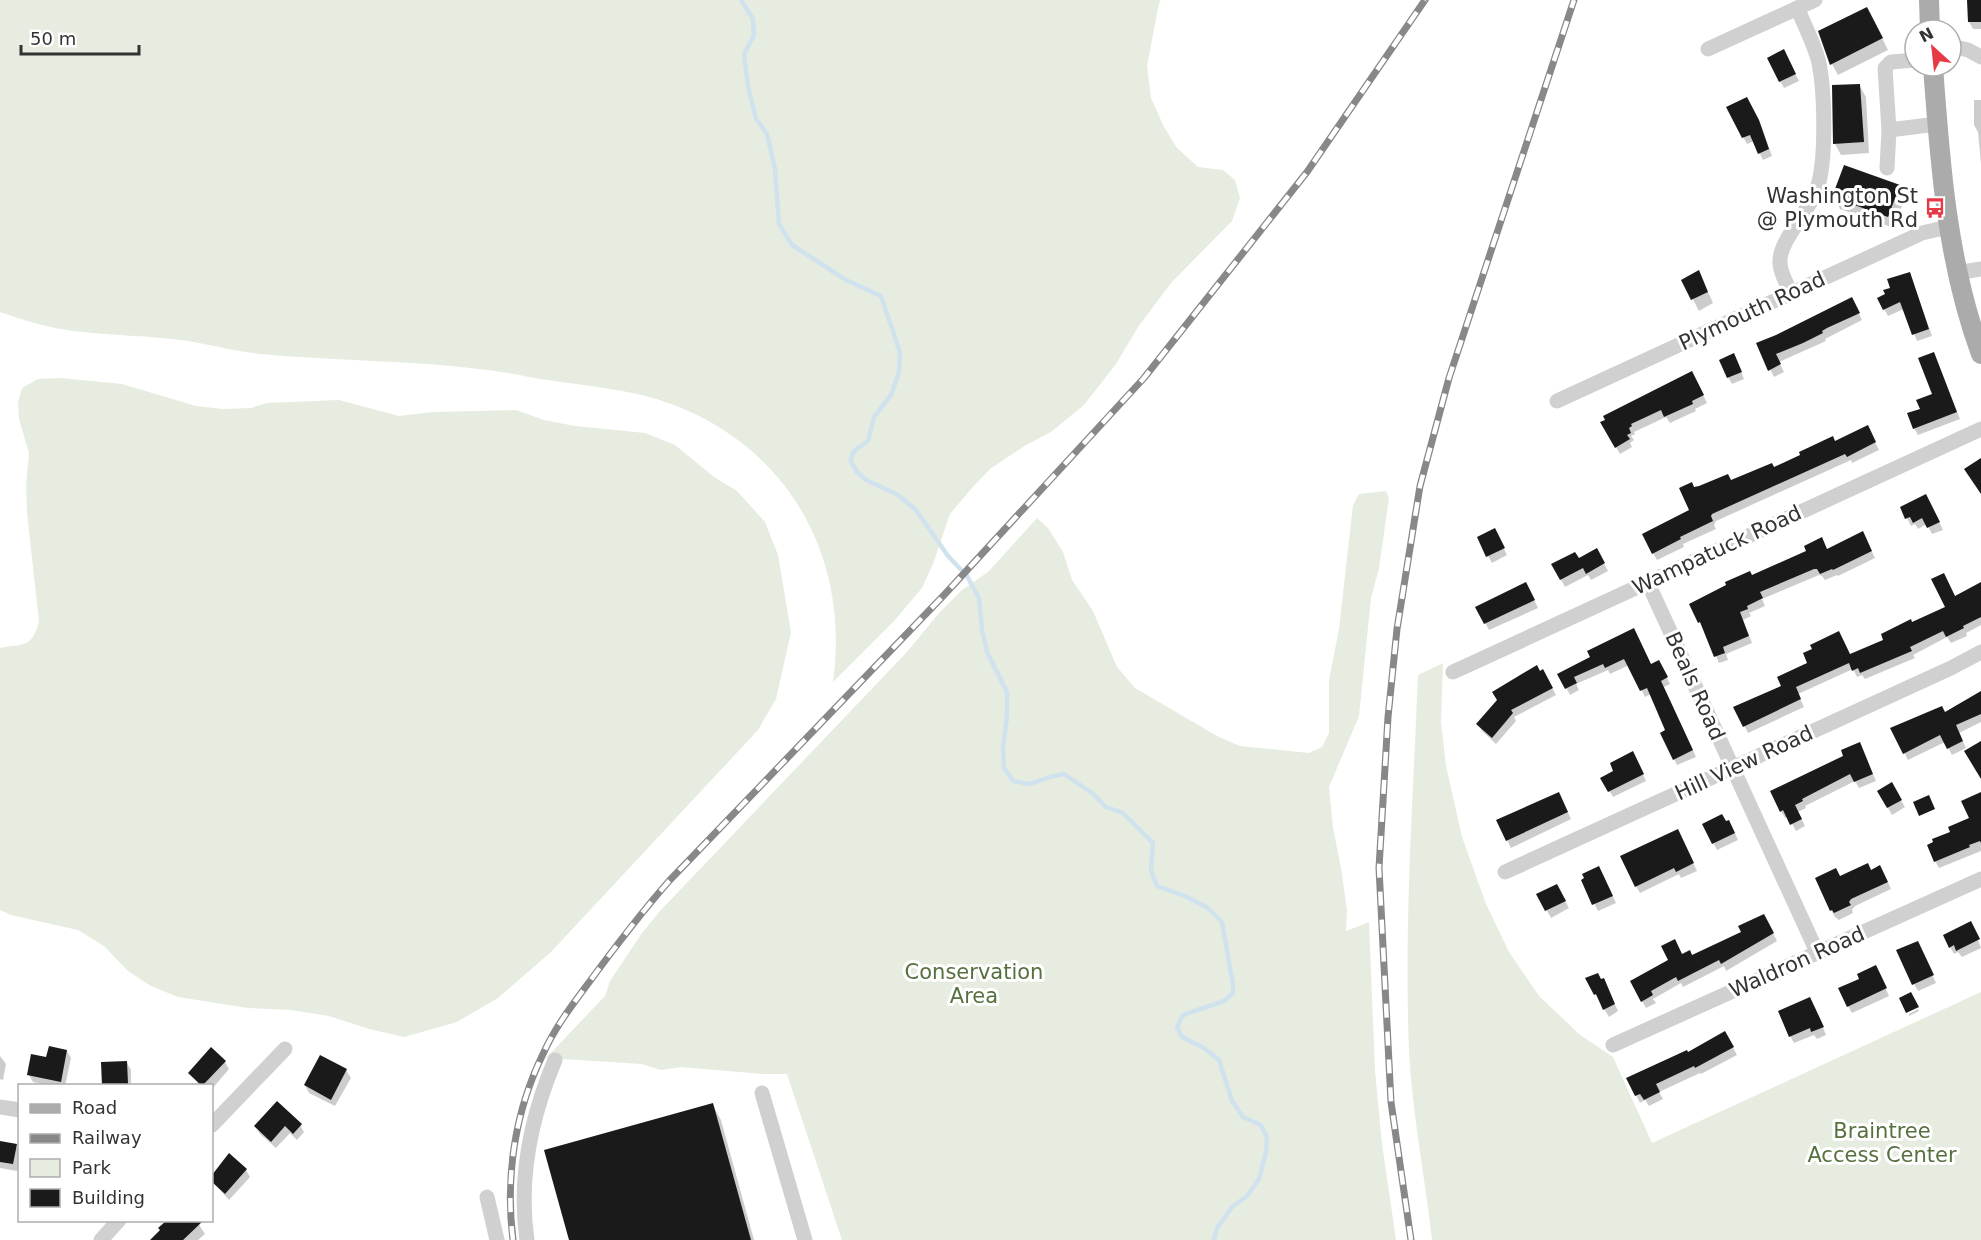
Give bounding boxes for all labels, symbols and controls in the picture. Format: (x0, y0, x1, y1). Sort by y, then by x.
scale bar (21, 18, 140, 56)
north arrow (1903, 18, 1963, 78)
text: N (1916, 24, 1937, 47)
text: 50 m (30, 28, 76, 49)
place label: Washington St @ Plymouth Rd (1757, 184, 1918, 232)
bus stop icon: Washington St @ Plymouth Rd (1923, 196, 1947, 220)
street label: Plymouth Road (1675, 267, 1829, 355)
street label: Wampatuck Road (1629, 500, 1805, 600)
street label: Beals Road (1660, 628, 1730, 744)
street label: Hill View Road (1671, 721, 1817, 805)
street label: Waldron Road (1726, 922, 1868, 1002)
park label: Conservation Area (905, 960, 1043, 1008)
legend (18, 1084, 213, 1222)
text: Road (72, 1097, 117, 1118)
park label: Braintree Access Center (1807, 1119, 1957, 1167)
text: Railway (72, 1127, 142, 1148)
text: Park (72, 1157, 111, 1178)
text: Building (72, 1187, 145, 1208)

